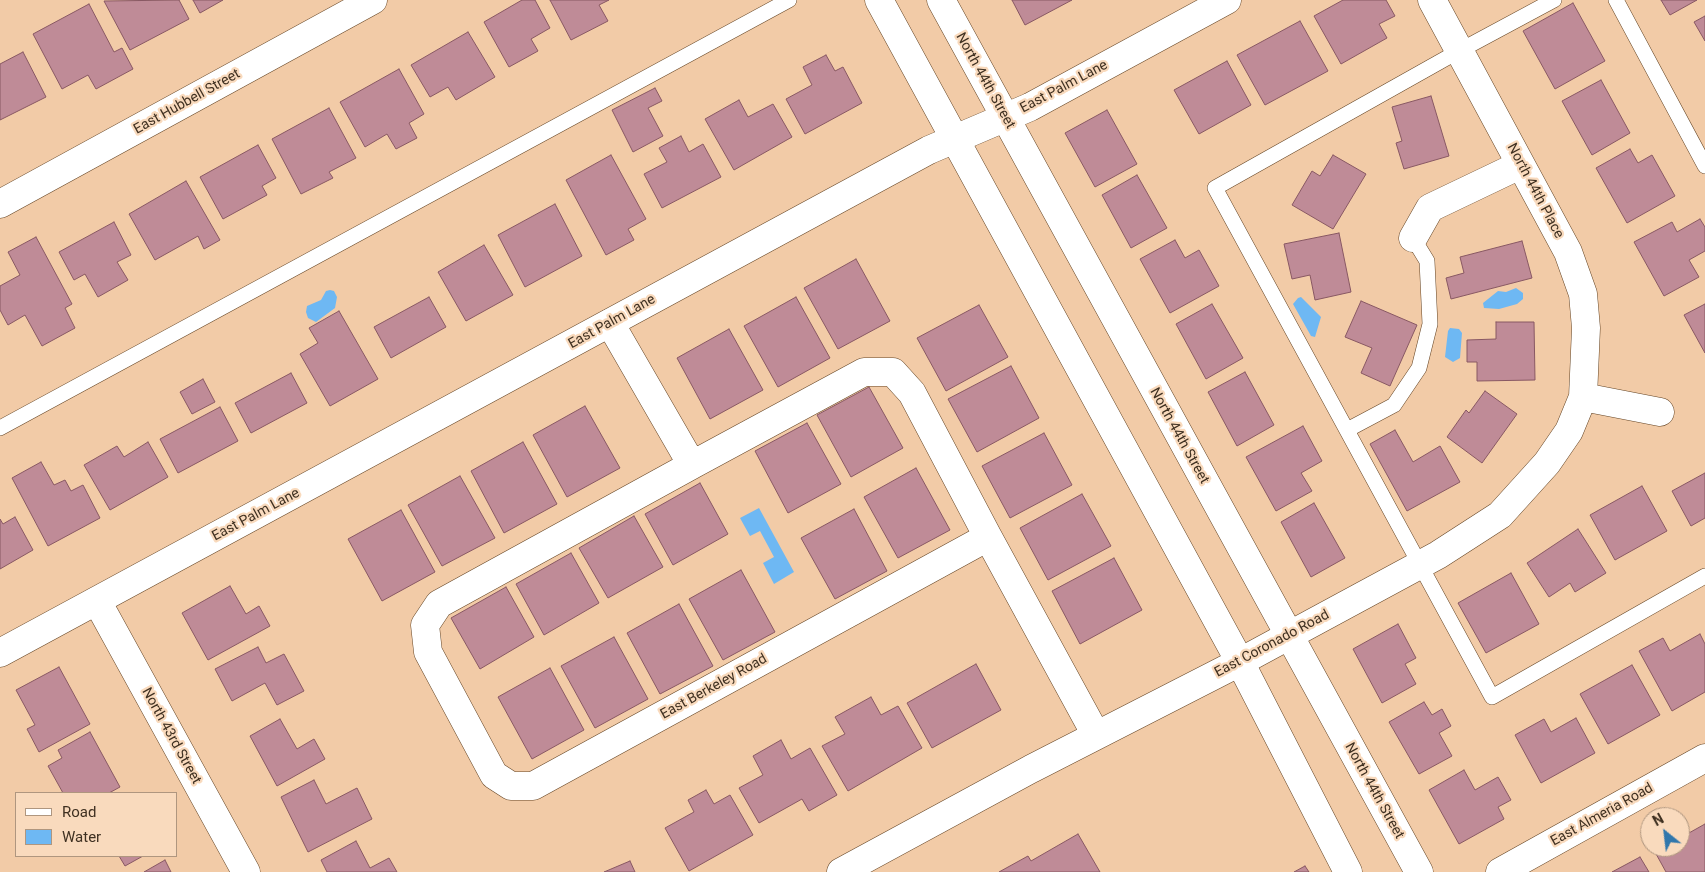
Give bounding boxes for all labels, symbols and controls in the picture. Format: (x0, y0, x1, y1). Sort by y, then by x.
street label: North 44th Street (952, 30, 1018, 132)
street label: East Palm Lane (1017, 57, 1111, 117)
street label: East Hubbell Street (131, 66, 243, 138)
street label: North 44th Place (1503, 141, 1567, 241)
street label: East Palm Lane (566, 291, 658, 353)
street label: North 44th Street (1146, 385, 1212, 487)
street label: East Palm Lane (209, 485, 303, 545)
street label: East Coronado Road (1212, 607, 1332, 681)
street label: East Berkeley Road (658, 651, 770, 723)
street label: North 43rd Street (138, 685, 204, 787)
street label: North 44th Street (1341, 740, 1407, 842)
street label: East Almeria Road (1548, 780, 1656, 850)
legend (15, 792, 178, 857)
text: Road (62, 803, 96, 821)
north arrow (1640, 807, 1690, 857)
text: N (1650, 810, 1666, 829)
text: Water (62, 828, 101, 846)

